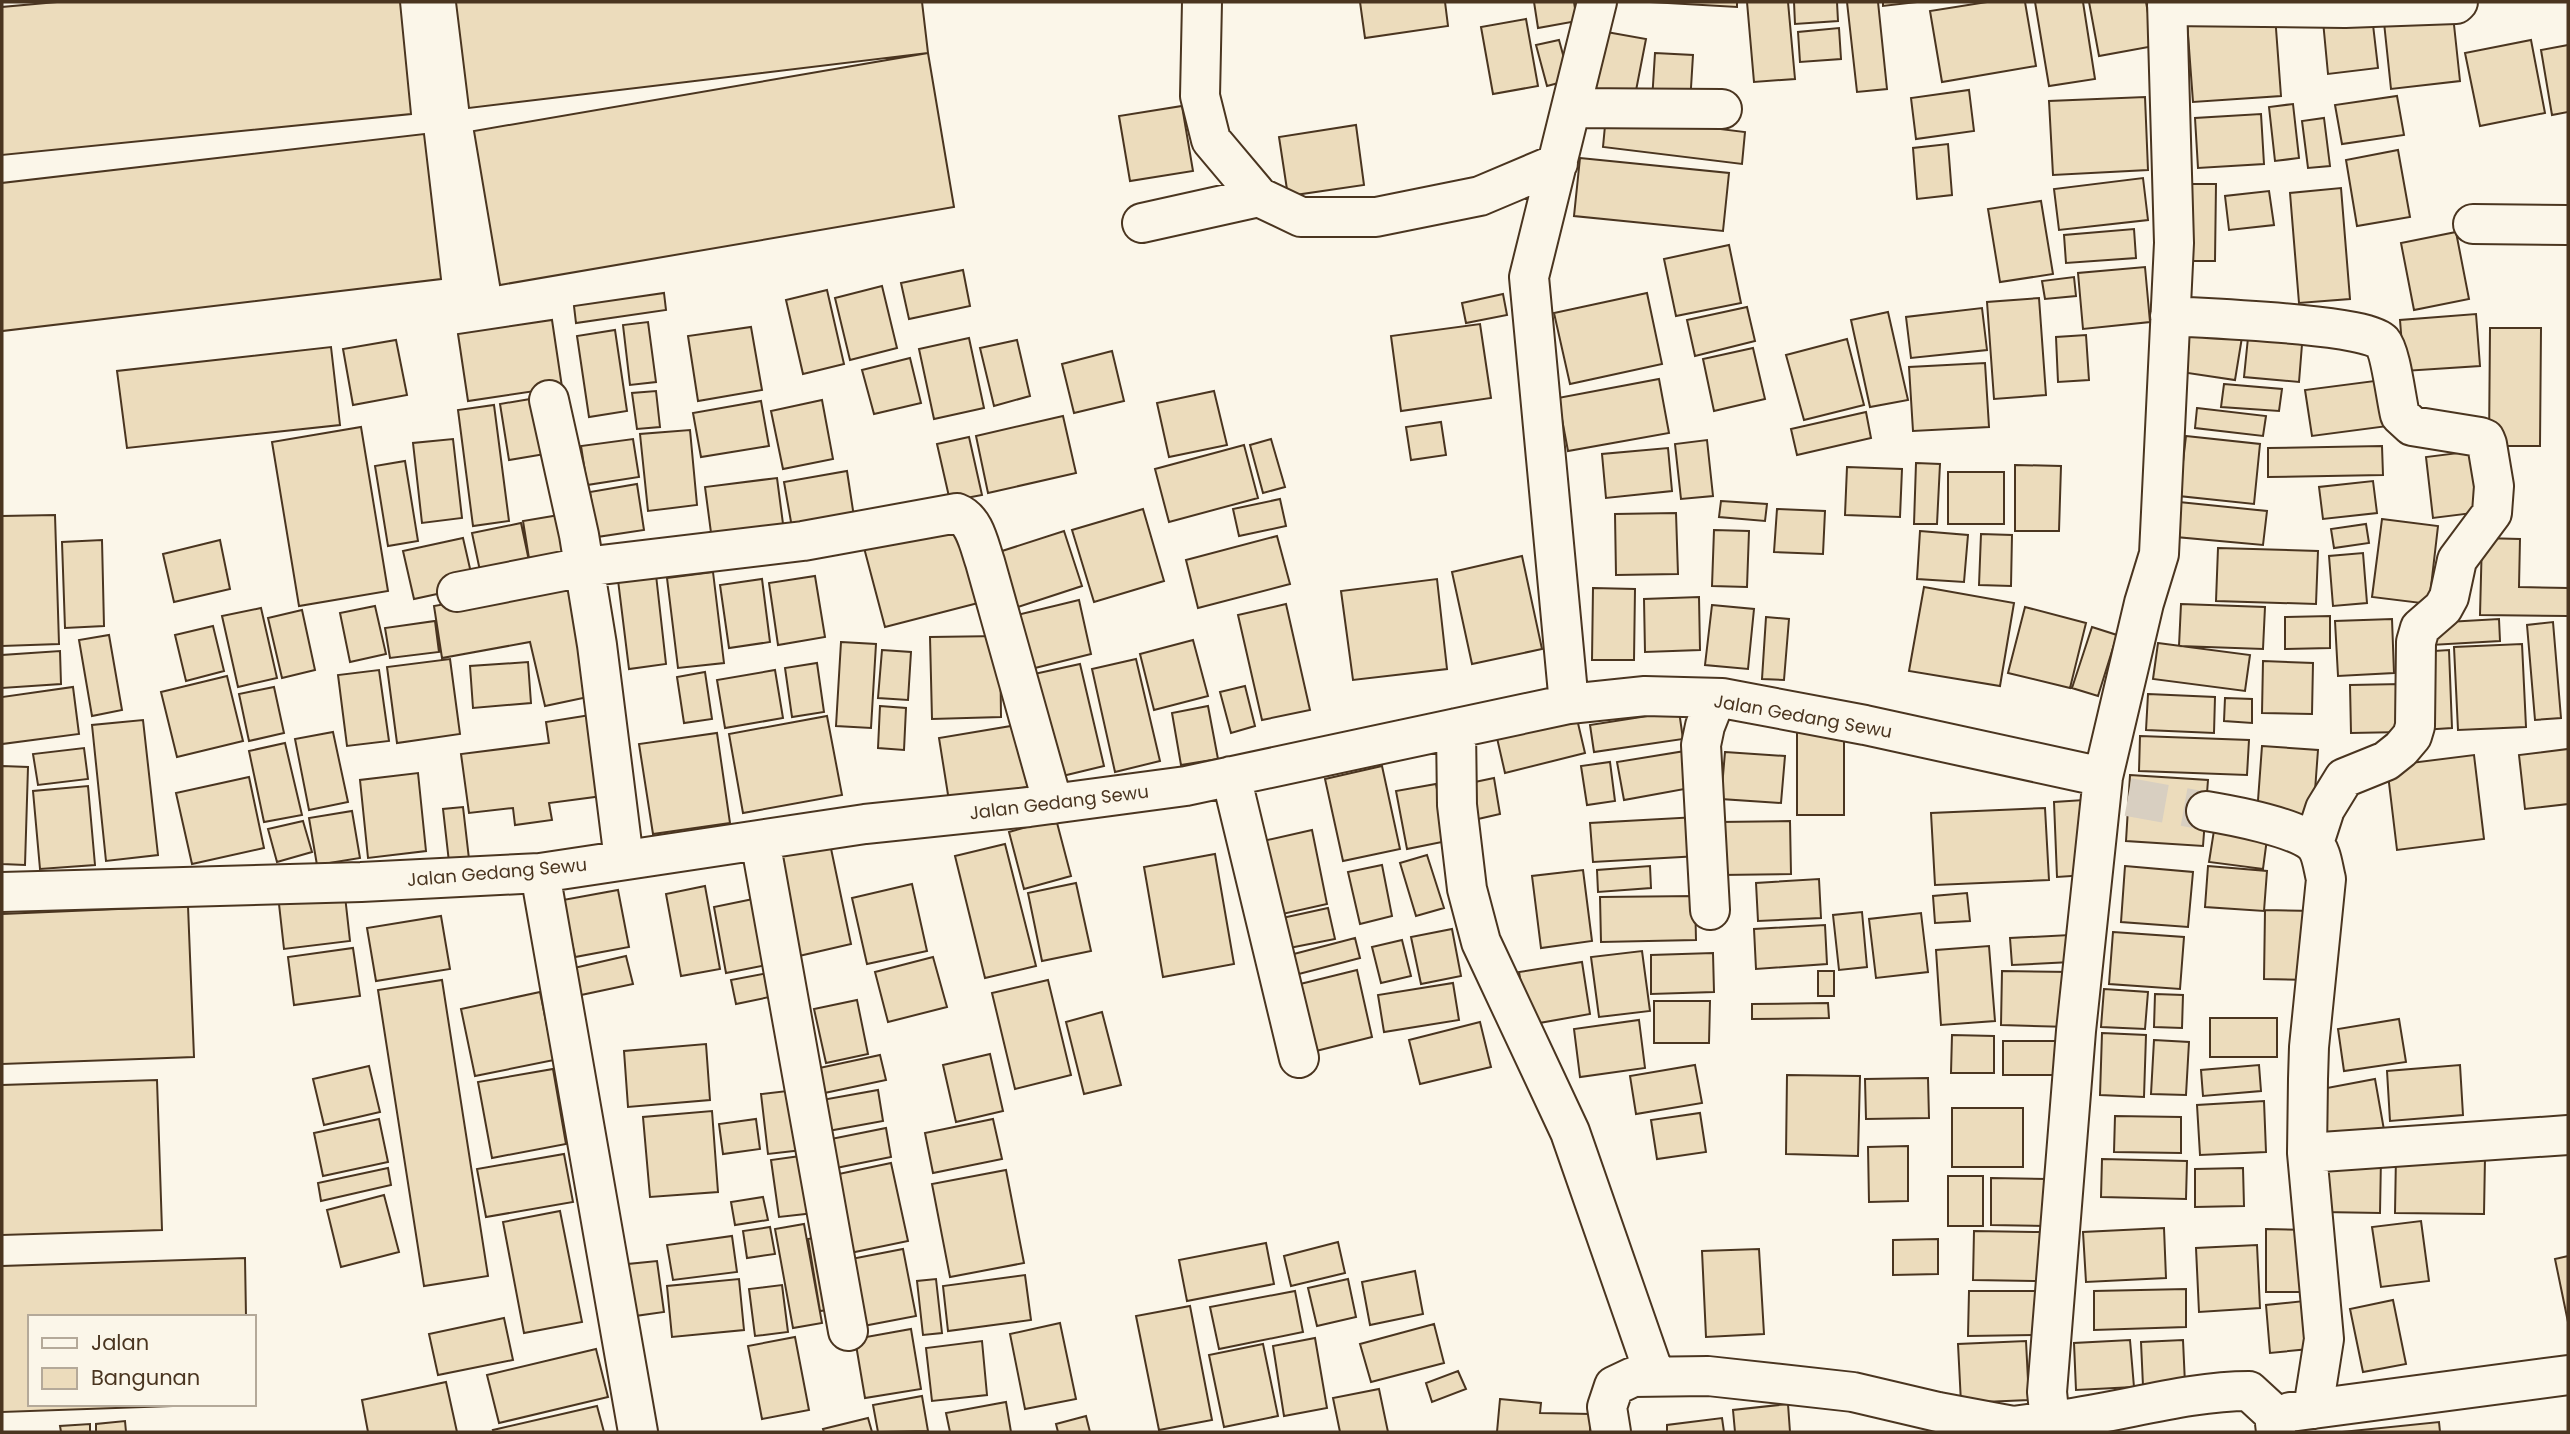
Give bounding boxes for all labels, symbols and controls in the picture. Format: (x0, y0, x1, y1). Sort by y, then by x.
street label: Jalan Gedang Sewu (1712, 688, 1894, 744)
street label: Jalan Gedang Sewu (968, 779, 1150, 825)
street label: Jalan Gedang Sewu (406, 852, 588, 892)
legend (28, 1315, 256, 1406)
text: Jalan (91, 1328, 149, 1357)
text: Bangunan (91, 1363, 200, 1392)

